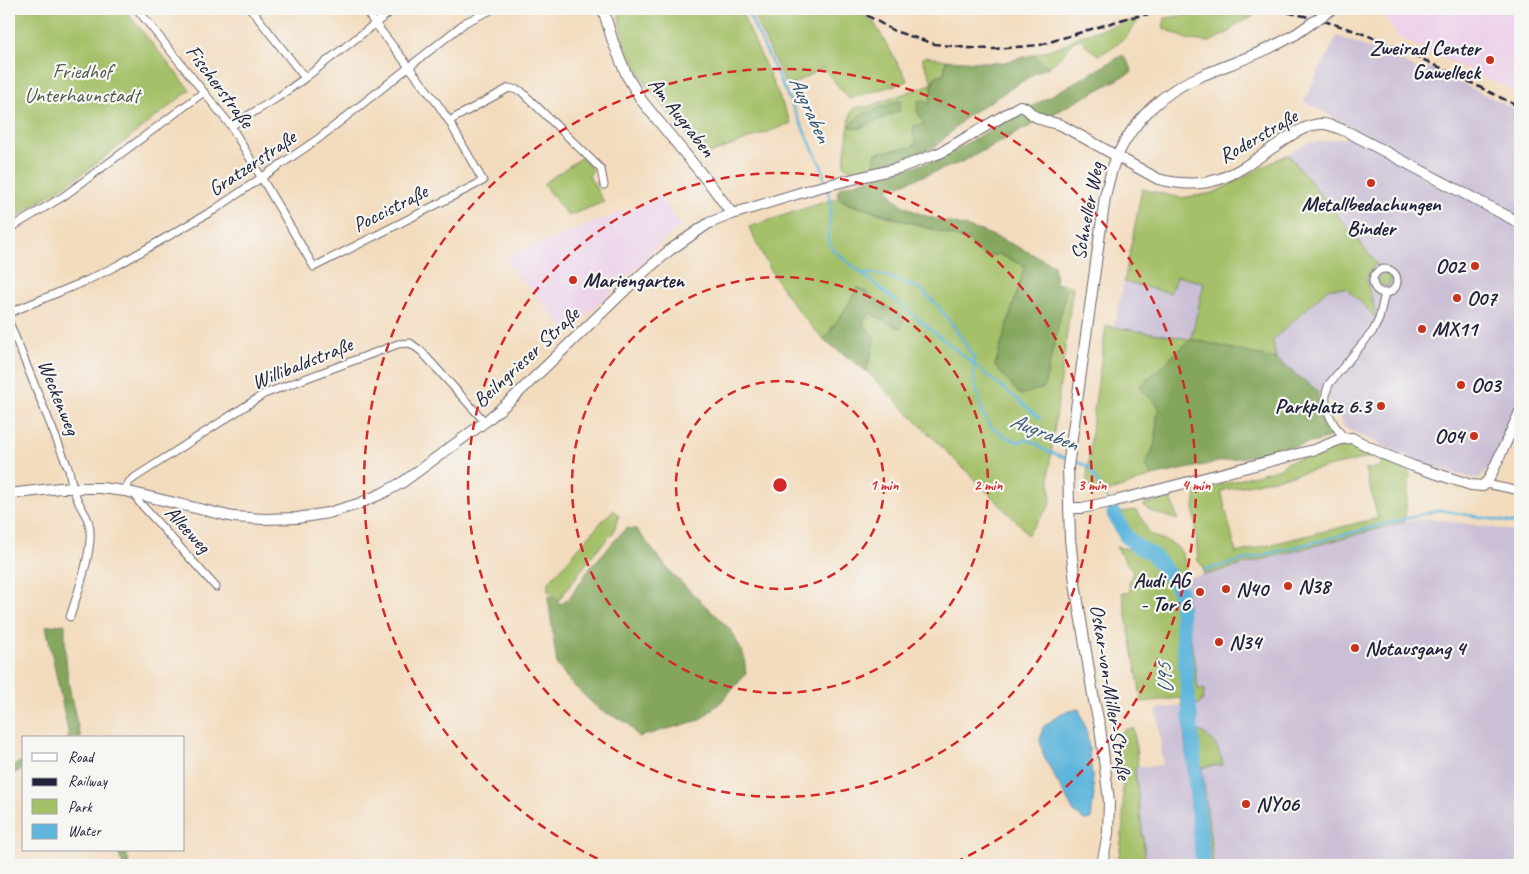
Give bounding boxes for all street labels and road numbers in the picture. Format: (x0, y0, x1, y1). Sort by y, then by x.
street label: Fischerstraße (180, 39, 261, 135)
street label: Am Augraben (643, 72, 722, 163)
street label: Roderstraße (1214, 102, 1304, 169)
street label: Gratzerstraße (203, 123, 303, 202)
street label: Schneller Weg (1065, 158, 1110, 262)
street label: Poccistraße (348, 177, 434, 238)
street label: Beilngrieser Straße (467, 300, 586, 413)
street label: Willibaldstraße (248, 330, 358, 395)
street label: Weckenweg (32, 356, 86, 440)
street label: Alleeweg (159, 499, 218, 560)
street label: Oskar-von-Miller-Straße (1084, 603, 1138, 783)

